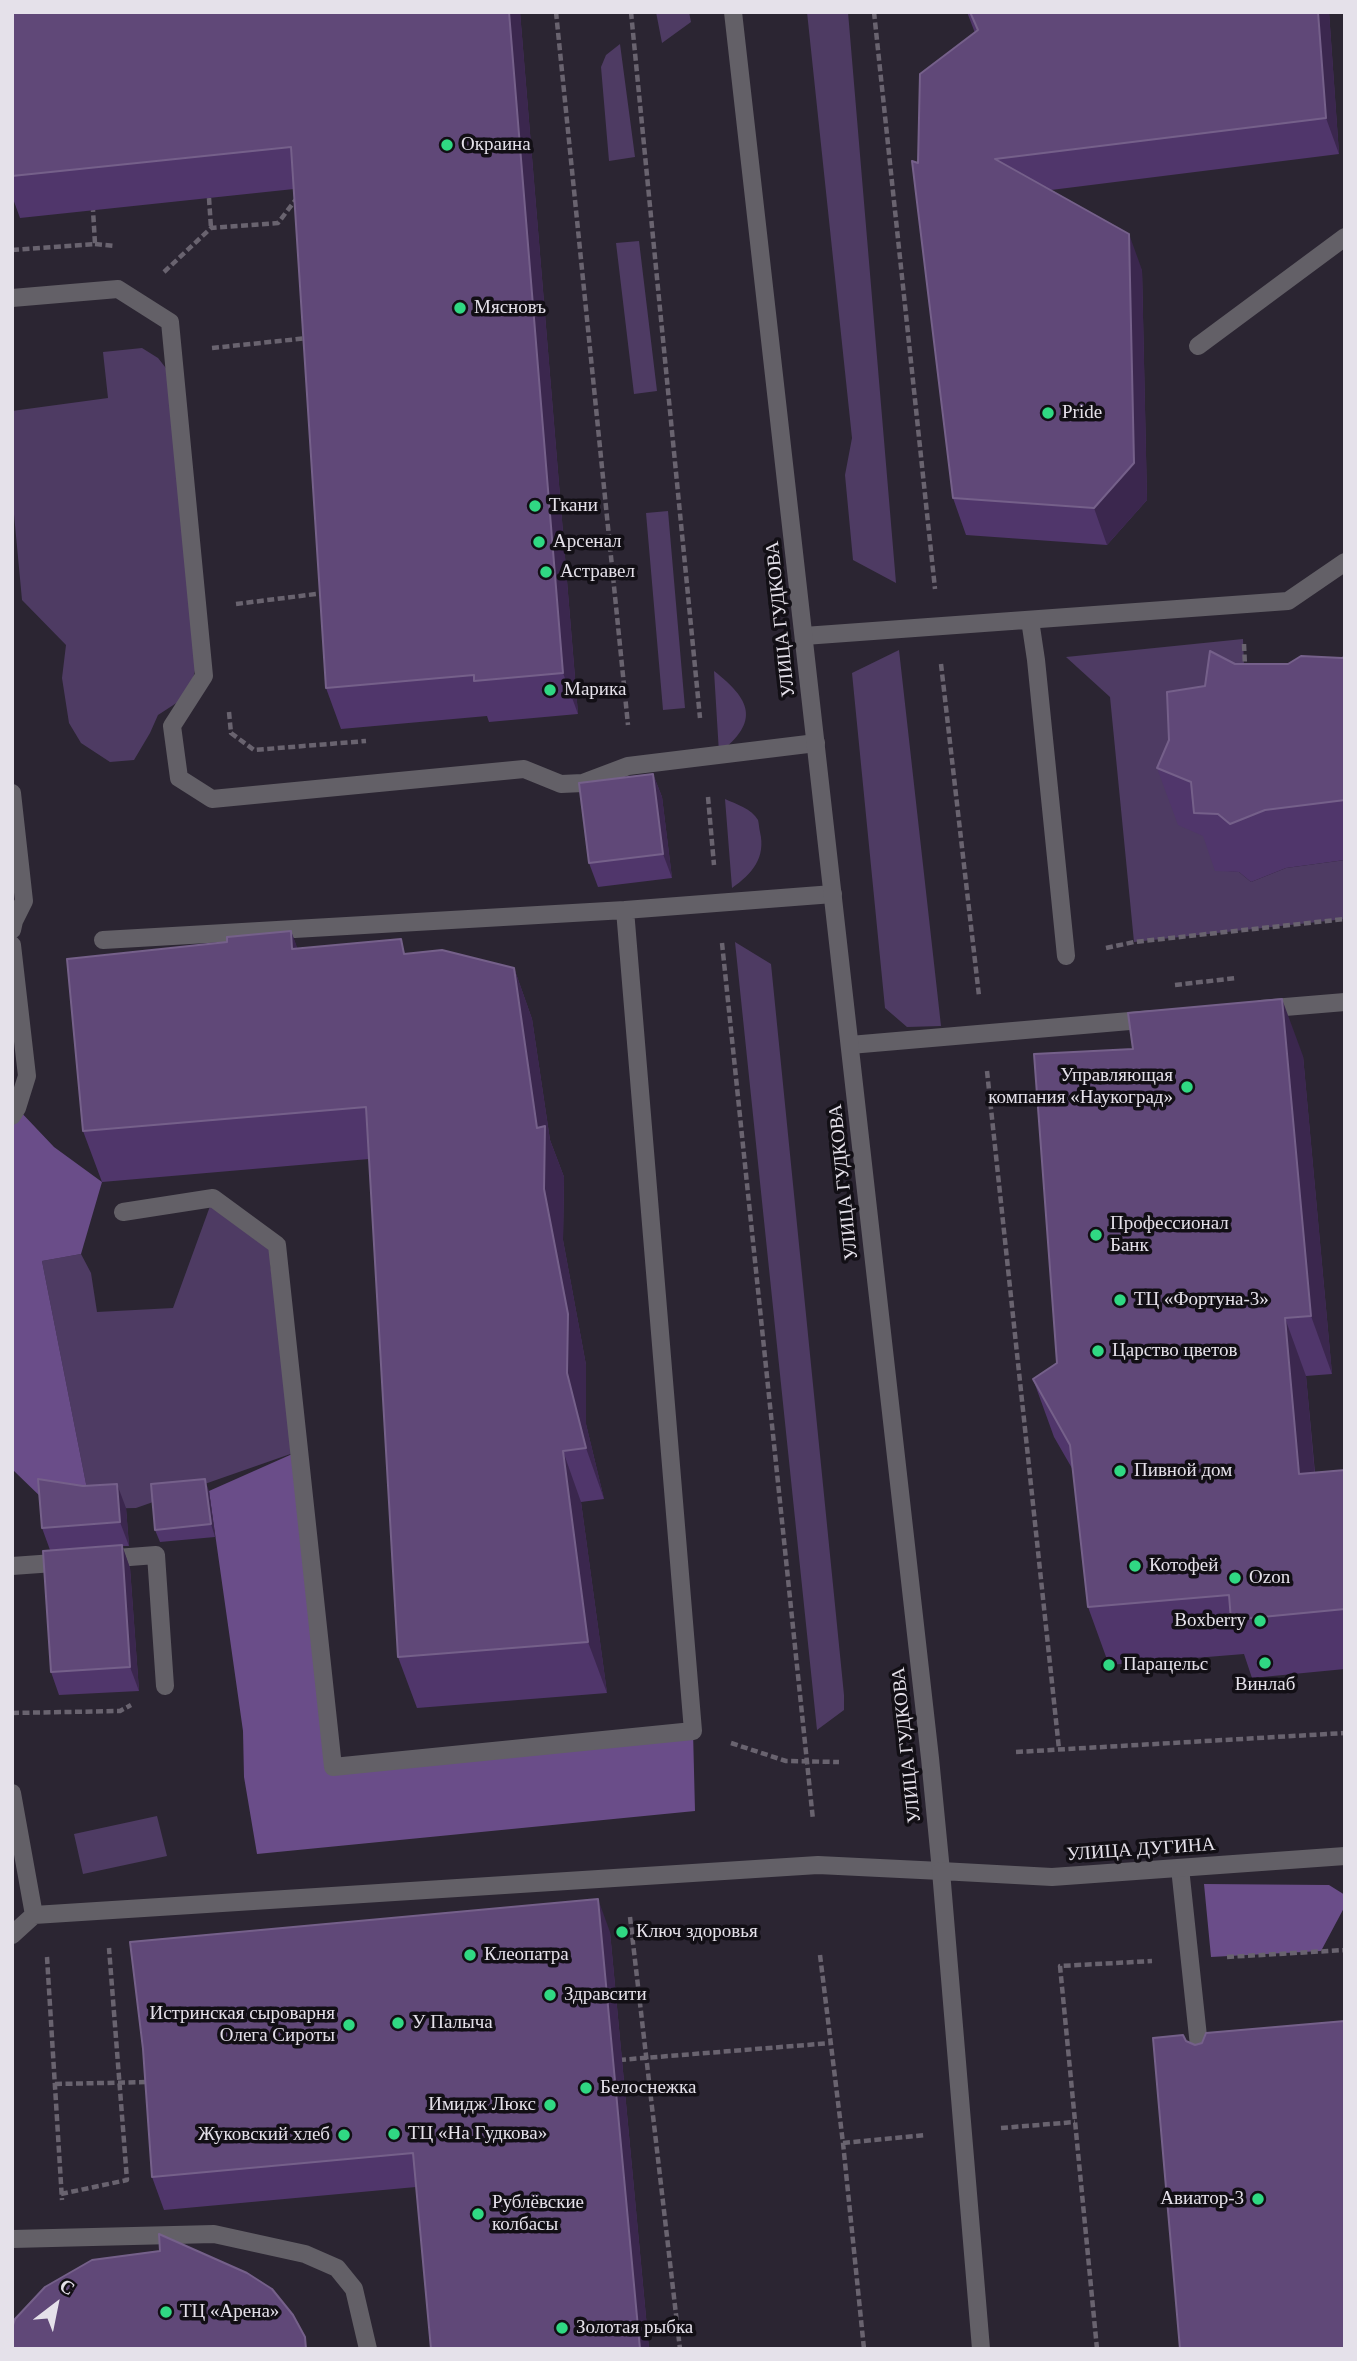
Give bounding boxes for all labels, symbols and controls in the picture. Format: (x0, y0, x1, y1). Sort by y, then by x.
place label: Окраина (461, 134, 531, 156)
marker: Окраина (439, 137, 455, 153)
place label: Мясновъ (474, 297, 546, 319)
marker: Мясновъ (452, 300, 468, 316)
place label: Pride (1062, 402, 1102, 424)
marker: Pride (1040, 405, 1056, 421)
place label: Ткани (549, 495, 598, 517)
marker: Ткани (527, 498, 543, 514)
place label: Арсенал (553, 531, 622, 553)
marker: Арсенал (531, 534, 547, 550)
street label: УЛИЦА ГУДКОВА (761, 540, 801, 698)
place label: Астравел (560, 561, 635, 583)
marker: Астравел (538, 564, 554, 580)
place label: Марика (564, 679, 626, 701)
marker: Марика (542, 682, 558, 698)
place label: Управляющая компания «Наукоград» (988, 1065, 1173, 1109)
marker: Управляющая компания «Наукоград» (1179, 1079, 1195, 1095)
street label: УЛИЦА ГУДКОВА (824, 1103, 864, 1261)
place label: Профессионал Банк (1110, 1213, 1229, 1257)
marker: Профессионал Банк (1088, 1227, 1104, 1243)
place label: ТЦ «Фортуна-3» (1134, 1289, 1269, 1311)
marker: ТЦ «Фортуна-3» (1112, 1292, 1128, 1308)
place label: Царство цветов (1112, 1340, 1237, 1362)
marker: Царство цветов (1090, 1343, 1106, 1359)
place label: Пивной дом (1134, 1460, 1232, 1482)
marker: Пивной дом (1112, 1463, 1128, 1479)
place label: Котофей (1149, 1555, 1218, 1577)
marker: Котофей (1127, 1558, 1143, 1574)
place label: Ozon (1249, 1567, 1290, 1589)
marker: Ozon (1227, 1570, 1243, 1586)
place label: Boxberry (1174, 1610, 1246, 1632)
marker: Boxberry (1252, 1613, 1268, 1629)
place label: Парацельс (1123, 1654, 1208, 1676)
marker: Винлаб (1257, 1655, 1273, 1671)
marker: Парацельс (1101, 1657, 1117, 1673)
street label: УЛИЦА ГУДКОВА (887, 1666, 927, 1824)
place label: Винлаб (1235, 1674, 1295, 1696)
street label: УЛИЦА ДУГИНА (1066, 1833, 1216, 1867)
place label: Ключ здоровья (636, 1921, 758, 1943)
marker: Ключ здоровья (614, 1924, 630, 1940)
place label: Клеопатра (484, 1944, 569, 1966)
marker: Клеопатра (462, 1947, 478, 1963)
place label: Здравсити (564, 1984, 647, 2006)
marker: Здравсити (542, 1987, 558, 2003)
place label: Истринская сыроварня Олега Сироты (149, 2003, 335, 2047)
place label: У Палыча (412, 2012, 493, 2034)
marker: У Палыча (390, 2015, 406, 2031)
marker: Истринская сыроварня Олега Сироты (341, 2017, 357, 2033)
place label: Белоснежка (600, 2077, 696, 2099)
marker: Белоснежка (578, 2080, 594, 2096)
place label: Имидж Люкс (428, 2094, 536, 2116)
marker: Имидж Люкс (542, 2097, 558, 2113)
place label: ТЦ «На Гудкова» (408, 2123, 547, 2145)
place label: Жуковский хлеб (198, 2124, 330, 2146)
marker: ТЦ «На Гудкова» (386, 2126, 402, 2142)
marker: Жуковский хлеб (336, 2127, 352, 2143)
place label: Авиатор-3 (1160, 2188, 1244, 2210)
marker: Авиатор-3 (1250, 2191, 1266, 2207)
place label: Рублёвские колбасы (492, 2192, 584, 2236)
marker: Рублёвские колбасы (470, 2206, 486, 2222)
north arrow (21, 2270, 91, 2340)
text: С (56, 2274, 79, 2299)
place label: ТЦ «Арена» (180, 2301, 279, 2323)
marker: ТЦ «Арена» (158, 2304, 174, 2320)
place label: Золотая рыбка (576, 2317, 693, 2339)
marker: Золотая рыбка (554, 2320, 570, 2336)

